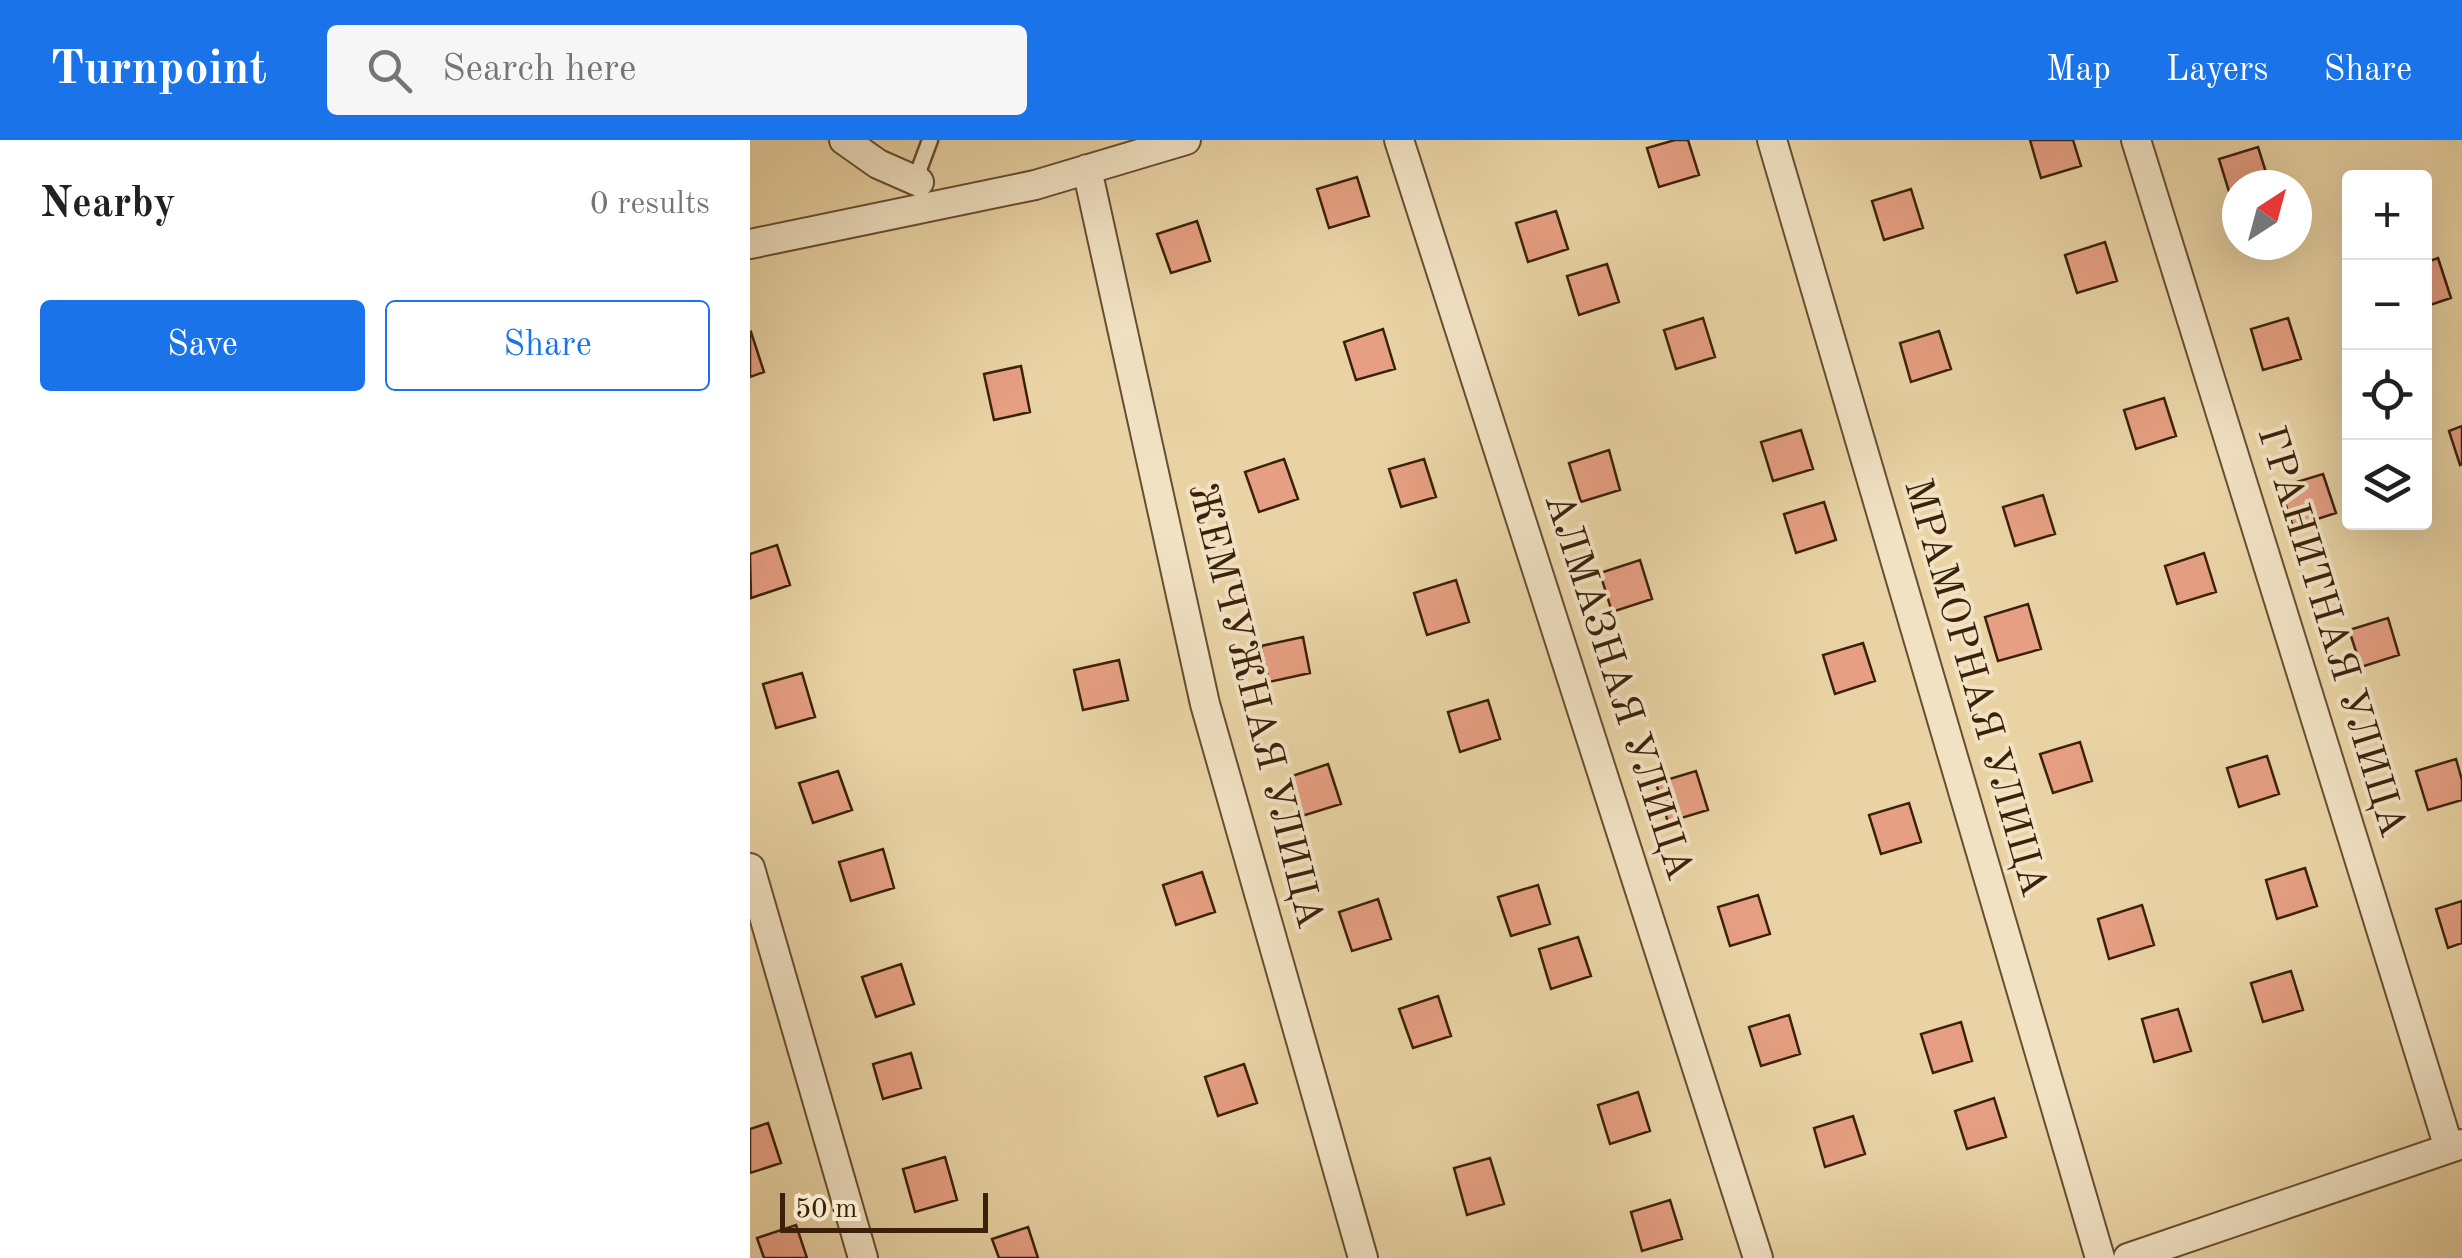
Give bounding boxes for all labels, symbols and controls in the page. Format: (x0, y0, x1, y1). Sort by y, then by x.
search box (327, 25, 1027, 115)
icon: search (362, 43, 417, 98)
text: Turnpoint (50, 46, 267, 94)
text: Search here (442, 51, 636, 89)
text: Map (2046, 53, 2111, 88)
text: Layers (2166, 53, 2269, 88)
text: Share (2324, 53, 2412, 88)
north arrow (2222, 170, 2312, 260)
map controls (2342, 170, 2432, 530)
button: + (2342, 170, 2432, 260)
text: Nearby (40, 184, 176, 226)
text: 0 results (590, 189, 710, 221)
button: − (2342, 260, 2432, 350)
button: Save (40, 300, 365, 391)
button: Share (385, 300, 710, 391)
button: locate (2342, 350, 2432, 440)
street label: ГРАНИТНАЯ УЛИЦА (2248, 422, 2412, 842)
button: layers (2342, 440, 2432, 530)
street label: МРАМОРНАЯ УЛИЦА (1895, 475, 2053, 901)
street label: ЖЕМЧУЖНАЯ УЛИЦА (1179, 479, 1329, 933)
street label: АЛМАЗНАЯ УЛИЦА (1536, 489, 1698, 885)
scale bar (780, 1188, 988, 1232)
text: 50 m (795, 1196, 858, 1224)

